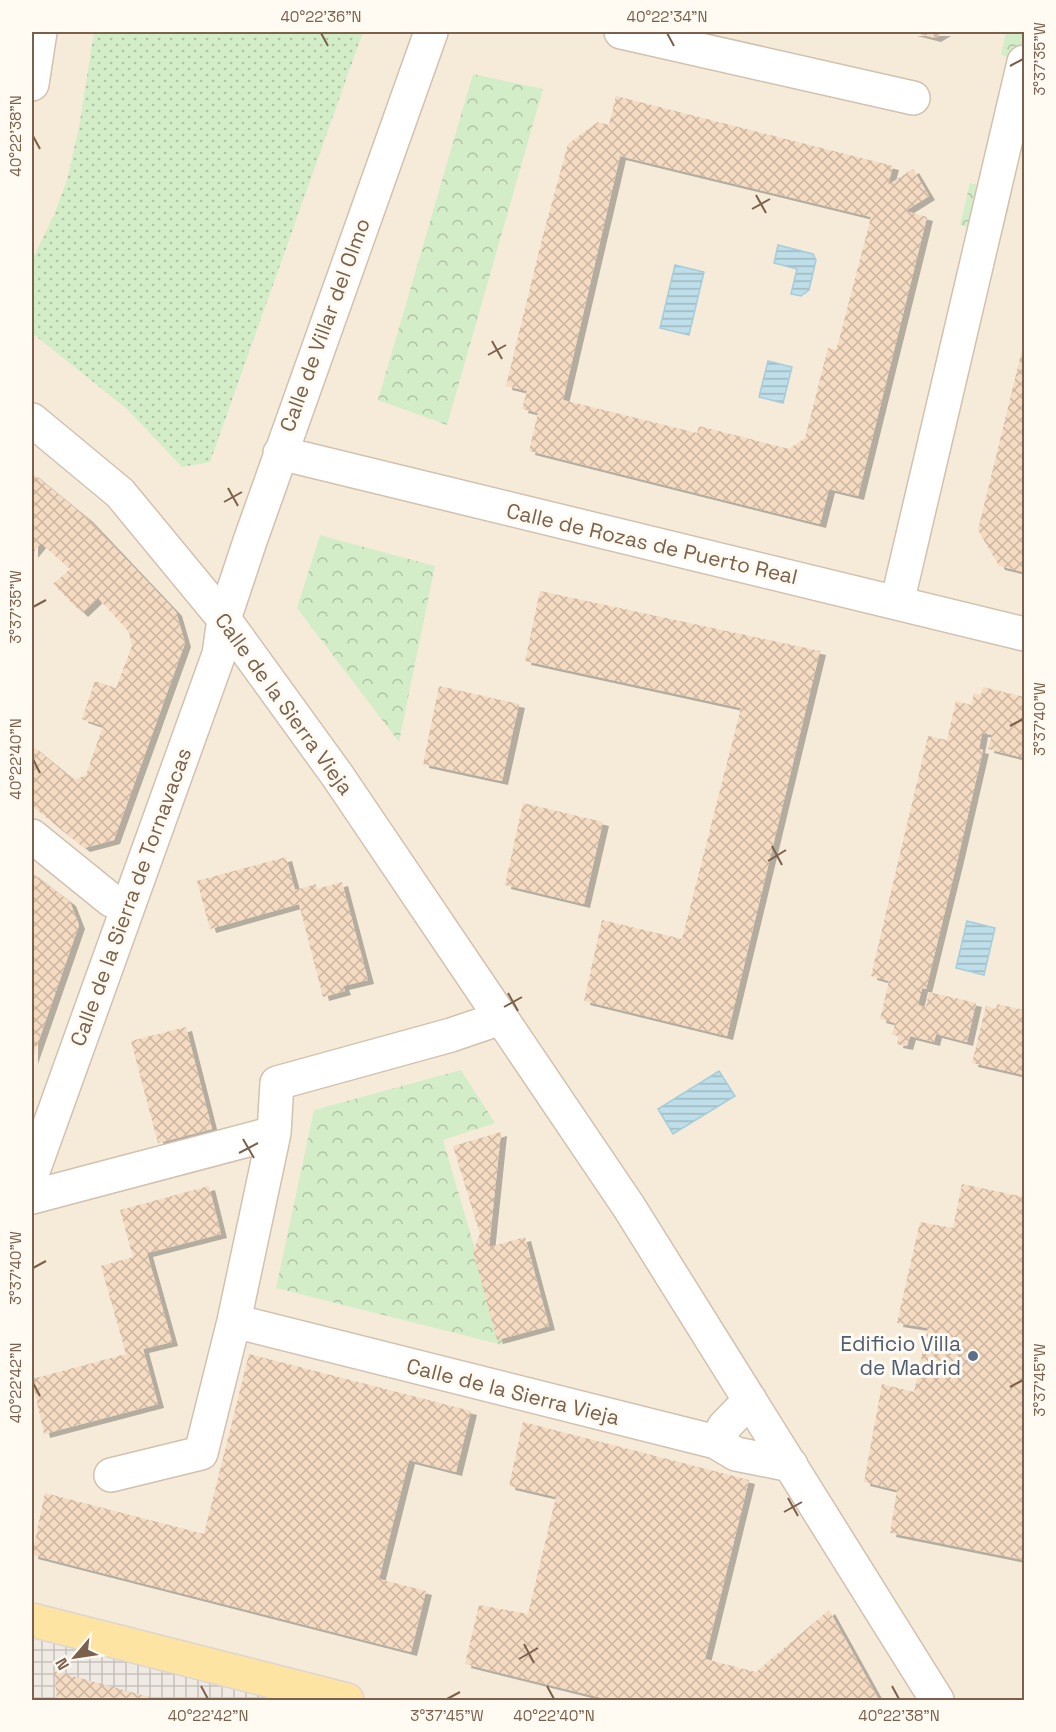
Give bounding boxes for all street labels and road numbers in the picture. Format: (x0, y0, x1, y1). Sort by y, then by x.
street label: Calle de Villar del Olmo (273, 214, 376, 435)
street label: Calle de Rozas de Puerto Real (504, 497, 800, 590)
street label: Calle de la Sierra Vieja (209, 607, 360, 800)
street label: Calle de la Sierra de Tornavacas (64, 744, 197, 1050)
street label: Calle de la Sierra Vieja (404, 1352, 622, 1431)

